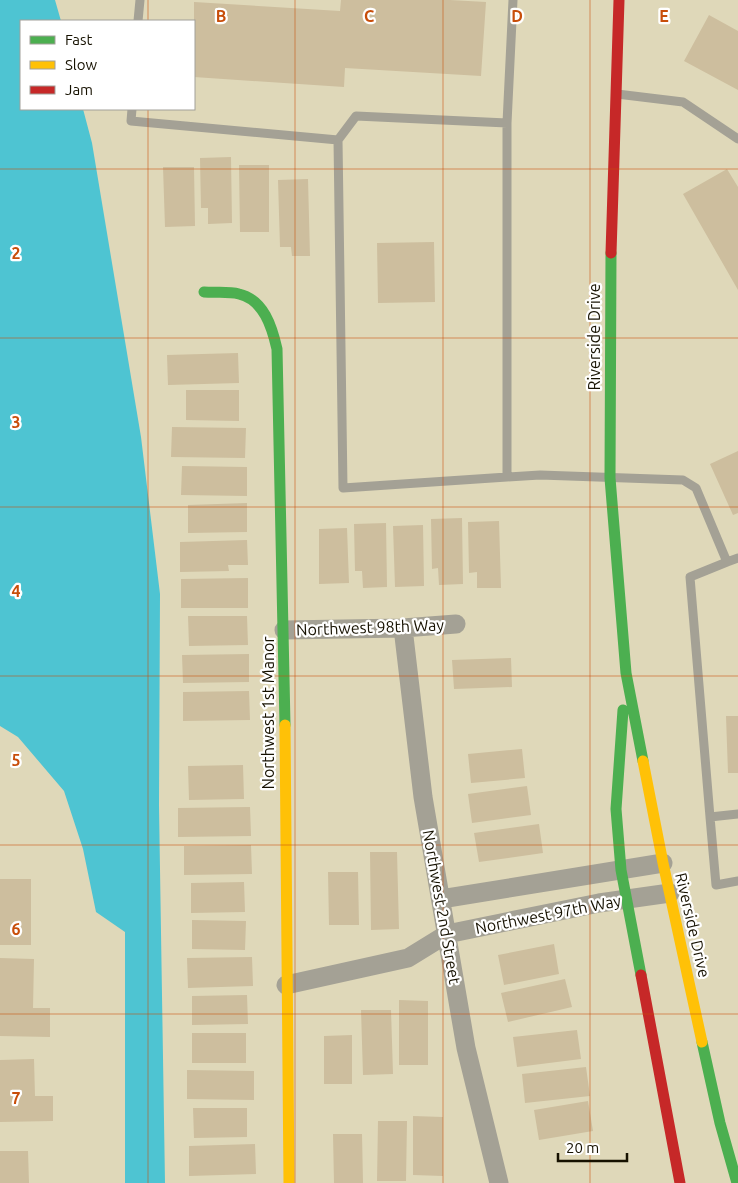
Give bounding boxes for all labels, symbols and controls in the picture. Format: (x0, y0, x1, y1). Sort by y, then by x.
text: B (216, 7, 226, 25)
text: C (364, 7, 374, 25)
text: D (511, 7, 523, 25)
text: E (659, 7, 669, 25)
legend (20, 20, 195, 110)
text: Fast (65, 31, 93, 48)
text: Slow (65, 56, 98, 73)
text: Jam (65, 81, 93, 98)
text: 2 (11, 244, 21, 262)
street label: Riverside Drive (585, 283, 603, 391)
text: 3 (11, 413, 21, 431)
text: 4 (11, 582, 21, 600)
street label: Northwest 98th Way (296, 615, 445, 639)
street label: Northwest 1st Manor (259, 637, 277, 790)
text: 5 (11, 751, 21, 769)
street label: Northwest 2nd Street (420, 828, 465, 986)
street label: Riverside Drive (672, 871, 714, 979)
street label: Northwest 97th Way (474, 891, 623, 937)
text: 6 (11, 920, 21, 938)
text: 7 (11, 1089, 21, 1107)
scale bar (558, 1130, 627, 1162)
text: 20 m (566, 1139, 599, 1156)

